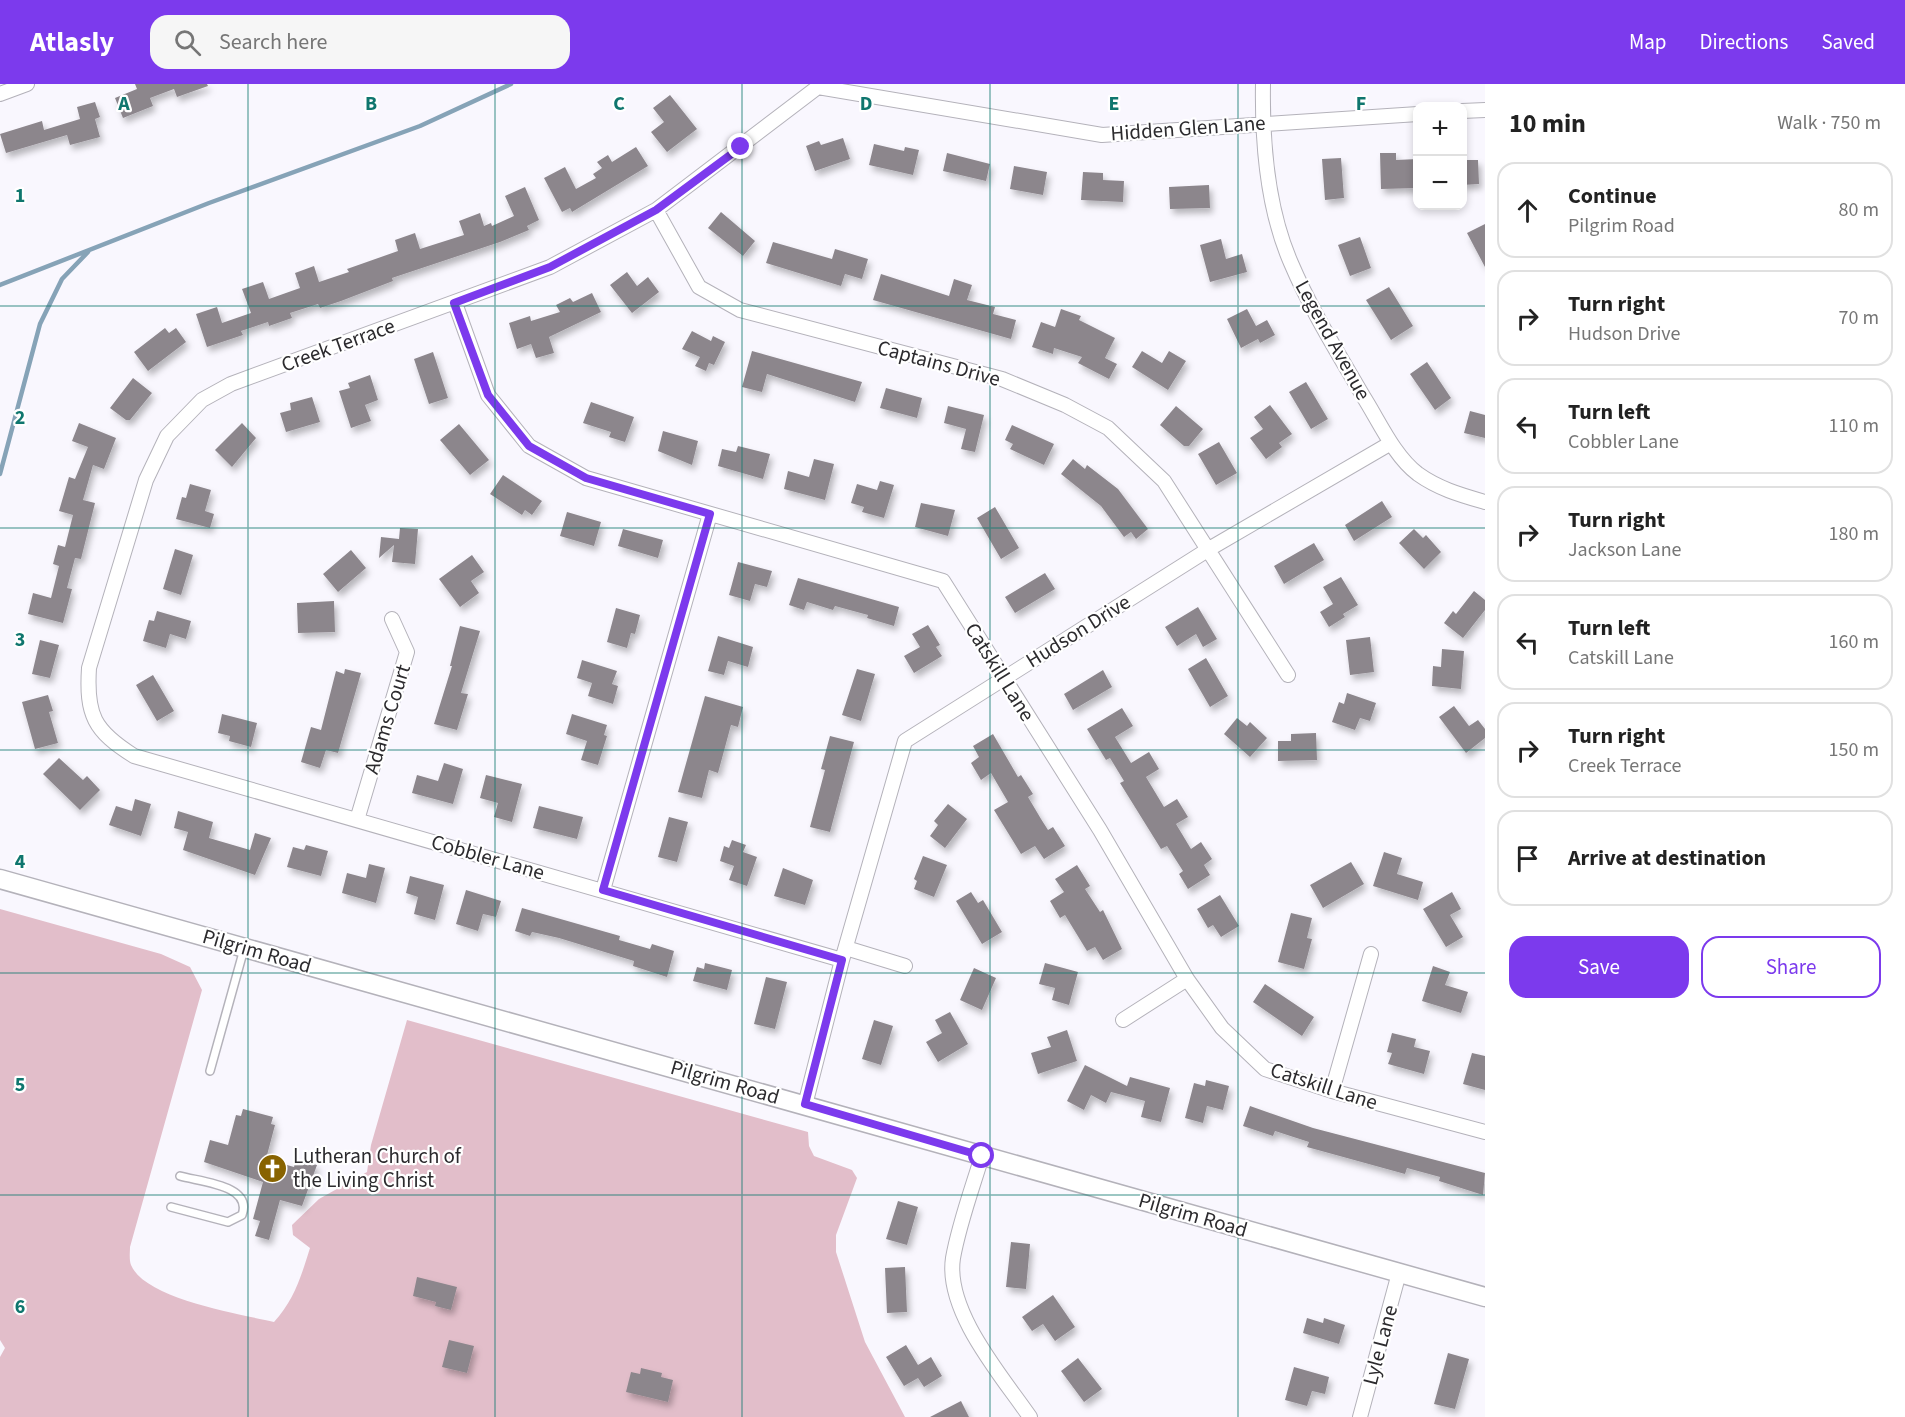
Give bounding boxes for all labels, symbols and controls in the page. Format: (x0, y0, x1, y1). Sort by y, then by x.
search box (150, 15, 570, 69)
text: Atlasly (30, 22, 114, 62)
icon: search (171, 26, 204, 59)
text: Search here (219, 26, 328, 58)
text: Map (1629, 27, 1667, 57)
text: Directions (1700, 27, 1788, 57)
text: Saved (1821, 27, 1875, 57)
text: A (117, 90, 130, 118)
text: B (365, 90, 377, 118)
text: C (613, 90, 625, 118)
text: D (860, 90, 872, 118)
text: E (1109, 90, 1119, 118)
text: F (1356, 90, 1366, 118)
map controls (1413, 102, 1467, 210)
button: + (1413, 102, 1467, 156)
text: 10 min (1509, 105, 1586, 142)
street label: Hidden Glen Lane (1109, 108, 1267, 148)
text: Walk · 750 m (1777, 109, 1881, 137)
route end (727, 133, 753, 159)
button: − (1413, 156, 1467, 210)
text: Continue (1568, 180, 1657, 212)
text: 1 (15, 182, 25, 210)
icon: ahead (1511, 194, 1544, 227)
text: 80 m (1839, 196, 1879, 224)
text: Pilgrim Road (1568, 212, 1675, 240)
street label: Legend Avenue (1288, 275, 1378, 405)
text: Turn right (1568, 288, 1665, 320)
icon: right (1511, 302, 1544, 335)
text: 70 m (1839, 304, 1879, 332)
street label: Creek Terrace (277, 311, 399, 379)
text: Hudson Drive (1568, 320, 1681, 348)
street label: Captains Drive (874, 332, 1004, 394)
text: Turn left (1568, 396, 1650, 428)
text: 2 (15, 404, 25, 432)
icon: left (1511, 410, 1544, 443)
text: 110 m (1829, 412, 1879, 440)
text: Cobbler Lane (1568, 428, 1679, 456)
text: Turn right (1568, 504, 1665, 536)
icon: right (1511, 518, 1544, 551)
text: 180 m (1829, 520, 1879, 548)
text: Jackson Lane (1568, 536, 1682, 564)
street label: Hudson Drive (1020, 587, 1136, 675)
text: Turn left (1568, 612, 1650, 644)
street label: Catskill Lane (958, 617, 1042, 727)
text: 3 (15, 626, 25, 654)
icon: left (1511, 626, 1544, 659)
text: 160 m (1829, 628, 1879, 656)
text: Catskill Lane (1568, 644, 1674, 672)
street label: Adams Court (356, 660, 418, 778)
text: Turn right (1568, 720, 1665, 752)
icon: right (1511, 734, 1544, 767)
text: 150 m (1829, 736, 1879, 764)
text: Creek Terrace (1568, 752, 1681, 780)
street label: Cobbler Lane (428, 827, 548, 887)
icon: arrive (1511, 842, 1544, 875)
text: Arrive at destination (1568, 842, 1766, 874)
text: 4 (15, 848, 26, 876)
street label: Pilgrim Road (199, 921, 315, 981)
button: Save (1509, 936, 1689, 998)
button: Share (1701, 936, 1881, 998)
street label: Pilgrim Road (667, 1052, 783, 1112)
street label: Catskill Lane (1267, 1055, 1381, 1117)
text: 5 (15, 1071, 25, 1099)
place label: Lutheran Church of the Living Christ (293, 1141, 462, 1195)
route start (968, 1142, 994, 1168)
church icon: Lutheran Church of the Living Christ (256, 1152, 288, 1184)
street label: Pilgrim Road (1135, 1185, 1251, 1245)
text: 6 (15, 1293, 25, 1321)
street label: Lyle Lane (1355, 1302, 1405, 1388)

